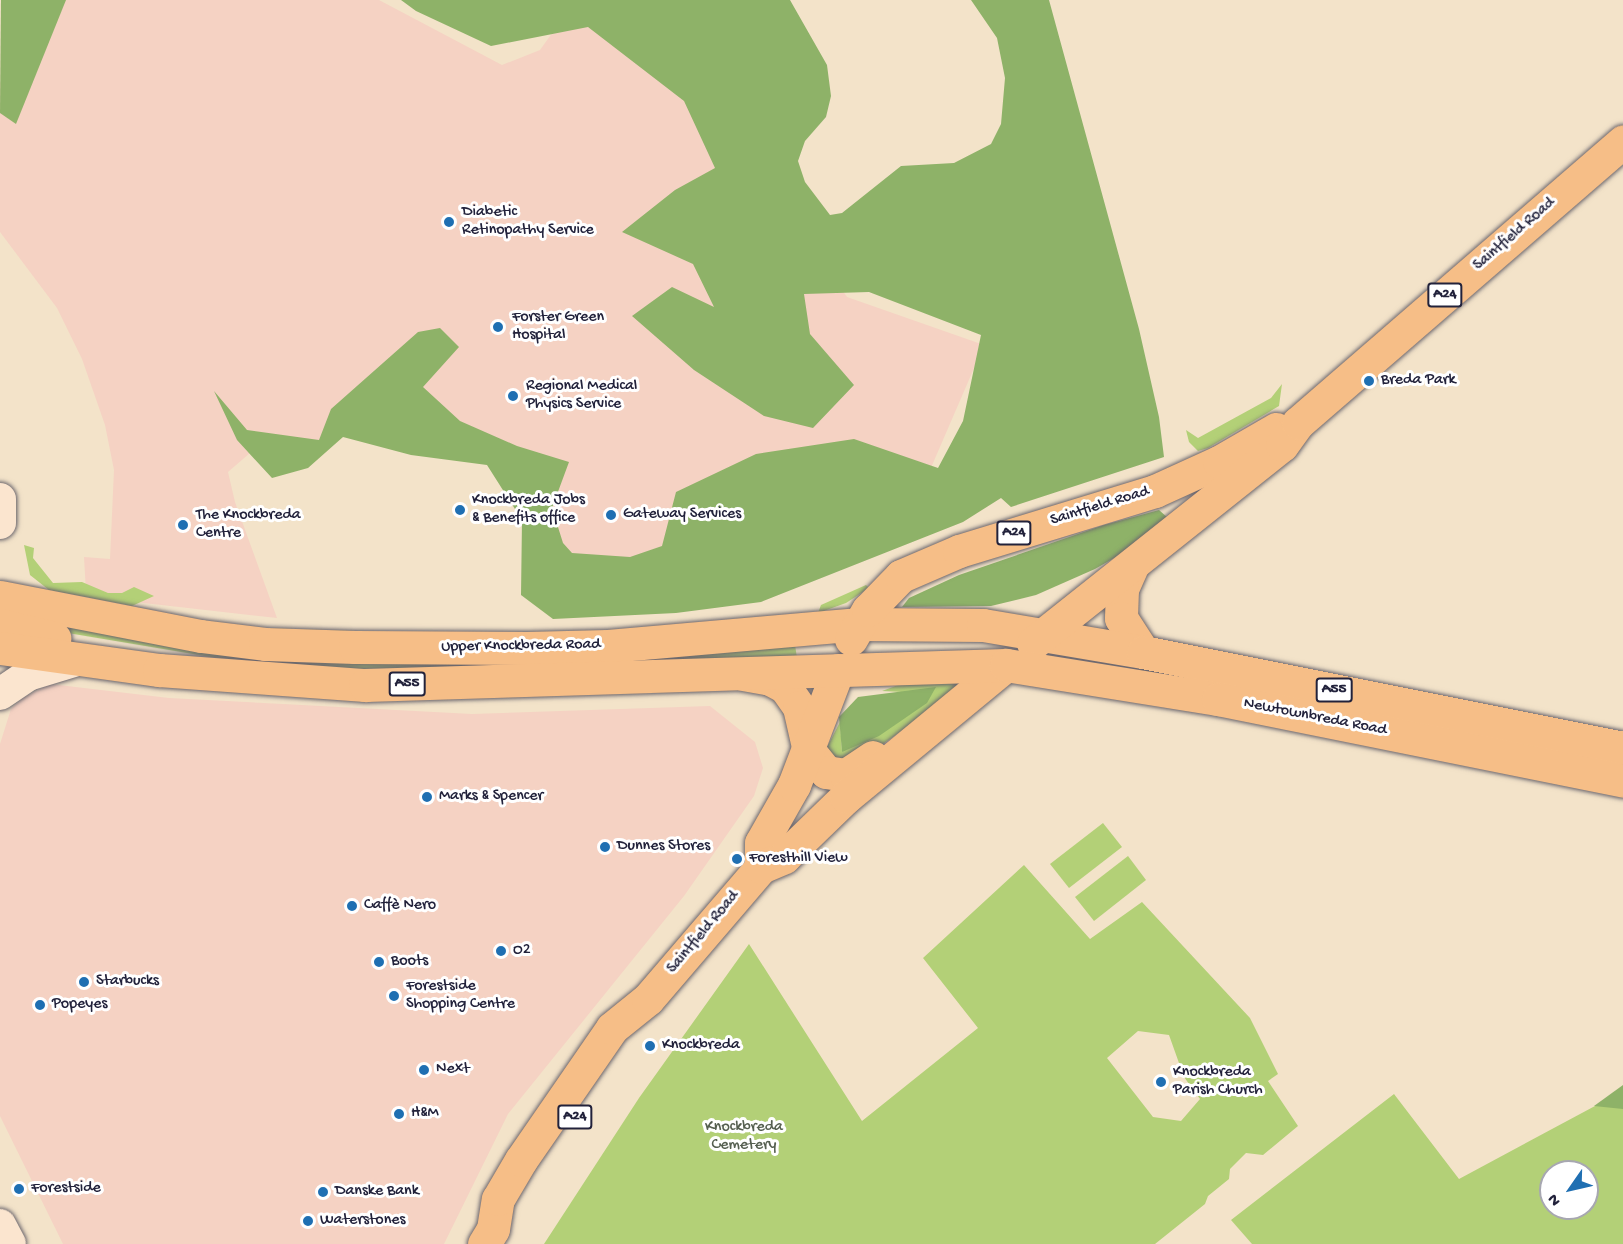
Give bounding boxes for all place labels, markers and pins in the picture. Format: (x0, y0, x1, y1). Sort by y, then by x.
place label: Diabetic Retinopathy Service (462, 203, 594, 241)
marker: Diabetic Retinopathy Service (440, 213, 458, 231)
place label: Forster Green Hospital (512, 308, 604, 346)
marker: Forster Green Hospital (489, 318, 507, 336)
place label: Breda Park (1381, 371, 1456, 391)
marker: Breda Park (1362, 374, 1376, 388)
place label: Regional Medical Physics Service (526, 377, 637, 415)
marker: Regional Medical Physics Service (504, 387, 522, 405)
place label: Knockbreda Jobs & Benefits office (472, 491, 585, 529)
marker: Knockbreda Jobs & Benefits office (453, 503, 467, 517)
place label: Gateway Services (623, 505, 741, 525)
place label: The Knockbreda Centre (196, 506, 301, 544)
marker: Gateway Services (604, 508, 618, 522)
marker: The Knockbreda Centre (174, 516, 192, 534)
place label: Marks & Spencer (439, 787, 543, 807)
marker: Marks & Spencer (420, 790, 434, 804)
place label: Dunnes Stores (617, 837, 710, 857)
marker: Dunnes Stores (598, 840, 612, 854)
place label: Foresthill View (749, 849, 848, 869)
marker: Foresthill View (730, 852, 744, 866)
place label: Caffè Nero (364, 896, 436, 916)
marker: Caffè Nero (345, 899, 359, 913)
place label: O2 (513, 941, 530, 961)
marker: O2 (494, 944, 508, 958)
place label: Boots (391, 952, 428, 972)
marker: Boots (372, 955, 386, 969)
place label: Starbucks (96, 972, 159, 992)
marker: Starbucks (77, 975, 91, 989)
place label: Forestside Shopping Centre (406, 977, 515, 1015)
marker: Forestside Shopping Centre (387, 989, 401, 1003)
place label: Popeyes (52, 995, 107, 1015)
marker: Popeyes (33, 998, 47, 1012)
place label: Knockbreda (662, 1036, 740, 1056)
marker: Knockbreda (643, 1039, 657, 1053)
place label: Next (436, 1060, 470, 1080)
marker: Next (417, 1063, 431, 1077)
place label: Knockbreda Parish Church (1173, 1063, 1263, 1101)
marker: Knockbreda Parish Church (1154, 1075, 1168, 1089)
place label: H&M (411, 1104, 439, 1124)
marker: H&M (392, 1107, 406, 1121)
place label: Forestside (31, 1179, 101, 1199)
marker: Forestside (12, 1182, 26, 1196)
place label: Danske Bank (335, 1182, 419, 1202)
marker: Danske Bank (316, 1185, 330, 1199)
place label: Waterstones (320, 1211, 405, 1231)
marker: Waterstones (301, 1214, 315, 1228)

